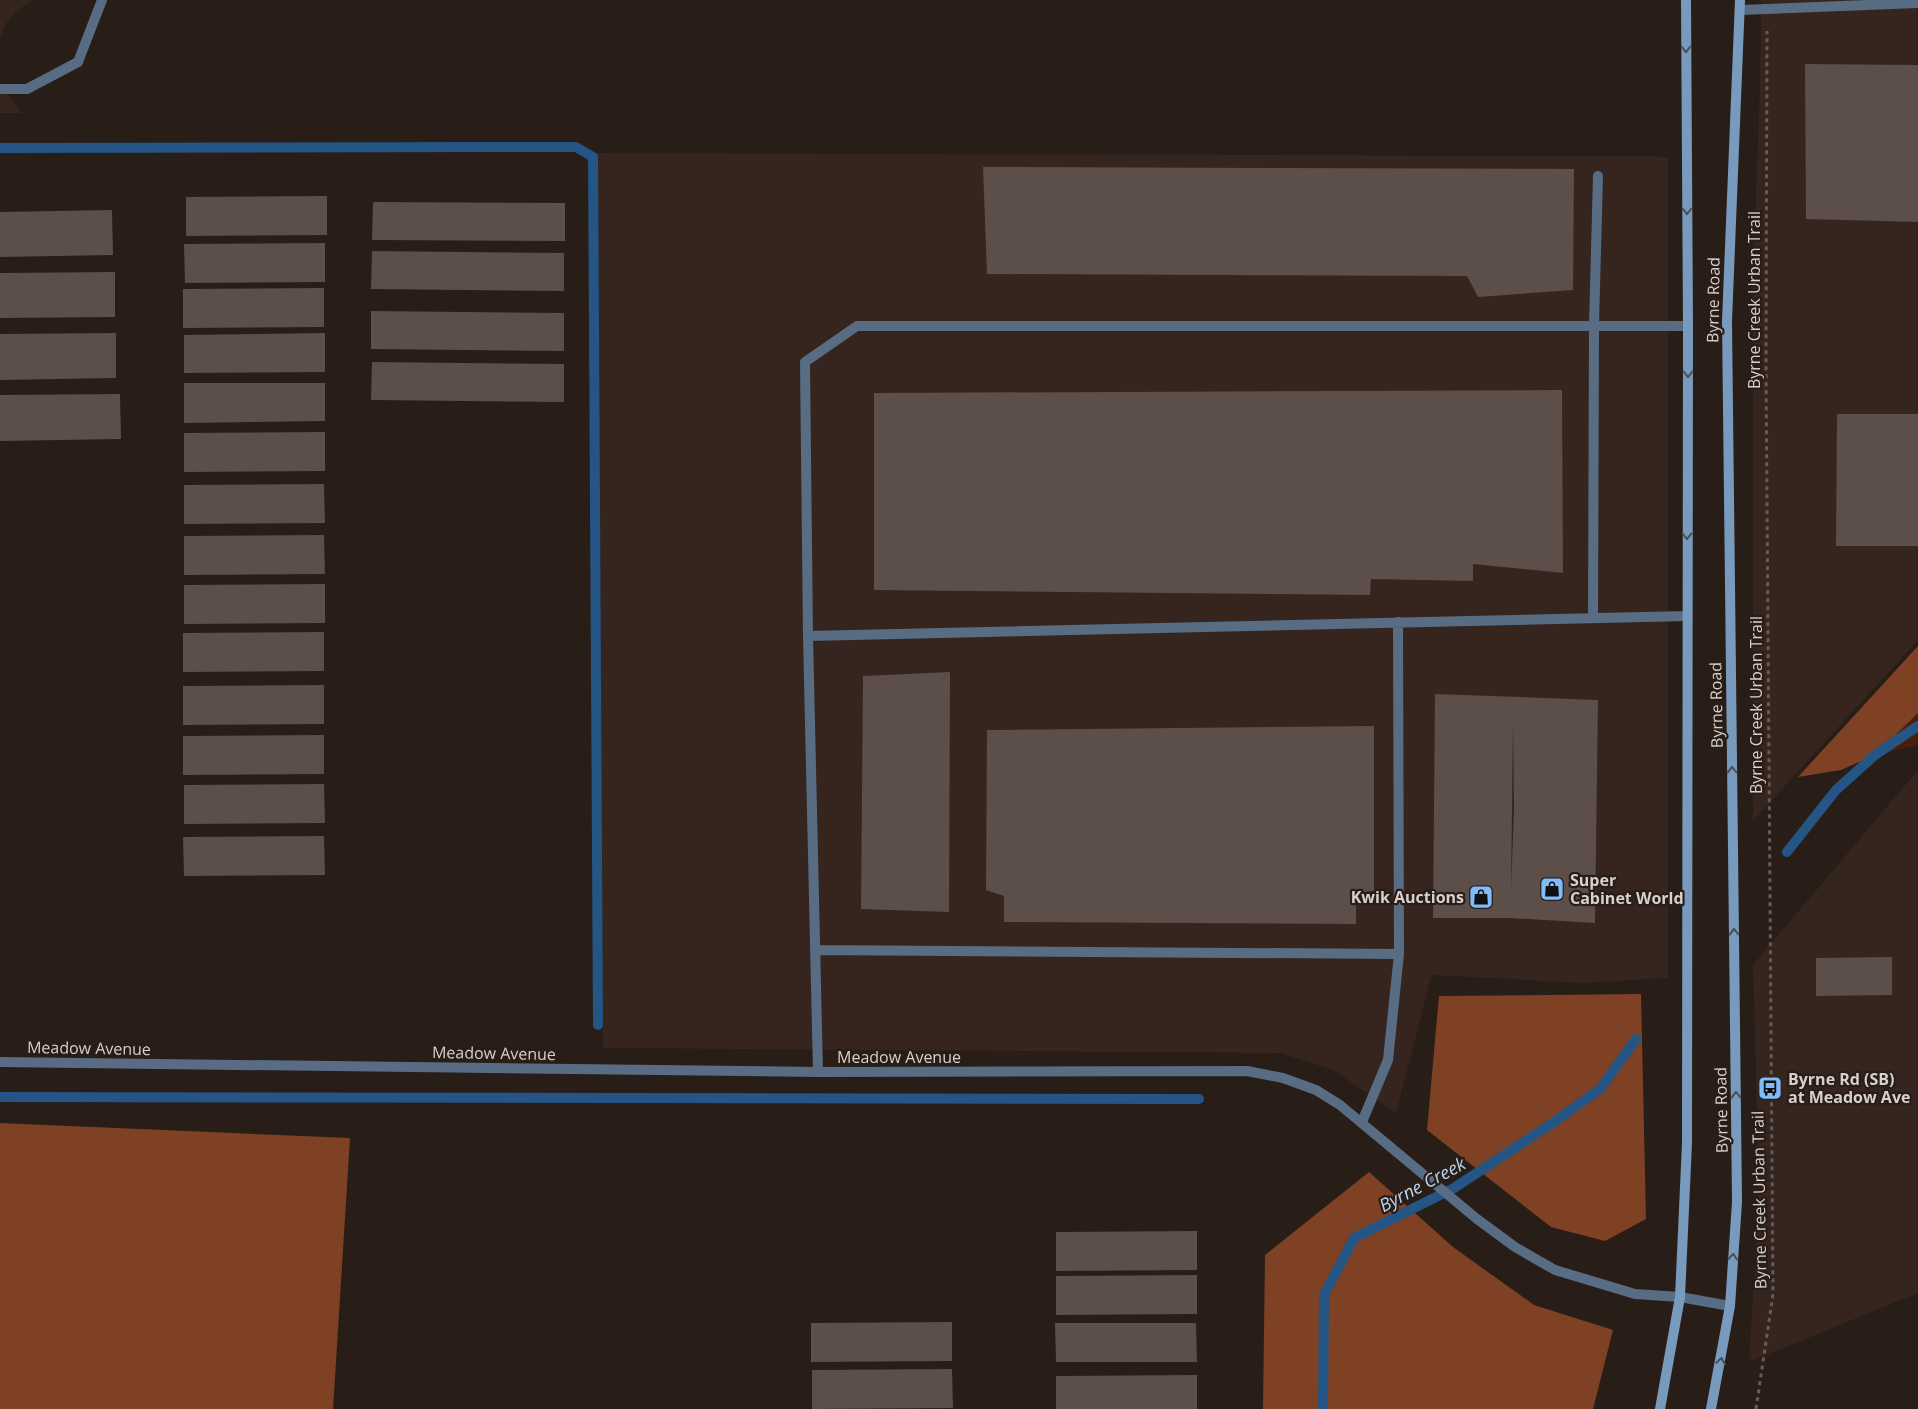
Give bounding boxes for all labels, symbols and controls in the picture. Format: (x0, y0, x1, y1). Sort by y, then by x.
one-way arrow (1681, 45, 1691, 53)
one-way arrow (1682, 208, 1692, 215)
street label: Byrne Creek Urban Trail (1743, 211, 1765, 389)
street label: Byrne Road (1701, 257, 1725, 343)
one-way arrow (1683, 370, 1693, 378)
one-way arrow (1682, 532, 1692, 540)
street label: Byrne Creek Urban Trail (1745, 616, 1767, 794)
street label: Byrne Road (1704, 662, 1728, 748)
one-way arrow (1727, 765, 1737, 773)
place label: Super Cabinet World (1570, 869, 1684, 909)
shop icon: Super Cabinet World (1539, 876, 1565, 902)
shop icon: Kwik Auctions (1468, 884, 1494, 910)
place label: Kwik Auctions (1351, 886, 1464, 908)
one-way arrow (1729, 928, 1739, 936)
street label: Meadow Avenue (27, 1036, 151, 1060)
street label: Meadow Avenue (432, 1041, 556, 1065)
street label: Meadow Avenue (837, 1046, 961, 1068)
street label: Byrne Road (1709, 1067, 1733, 1153)
place label: Byrne Rd (SB) at Meadow Ave (1788, 1068, 1910, 1108)
bus stop icon: Byrne Rd (SB) at Meadow Ave (1757, 1075, 1783, 1101)
one-way arrow (1731, 1090, 1741, 1098)
street label: Byrne Creek Urban Trail (1746, 1111, 1772, 1289)
water label: Byrne Creek (1375, 1151, 1470, 1217)
one-way arrow (1727, 1253, 1738, 1261)
one-way arrow (1715, 1357, 1725, 1365)

